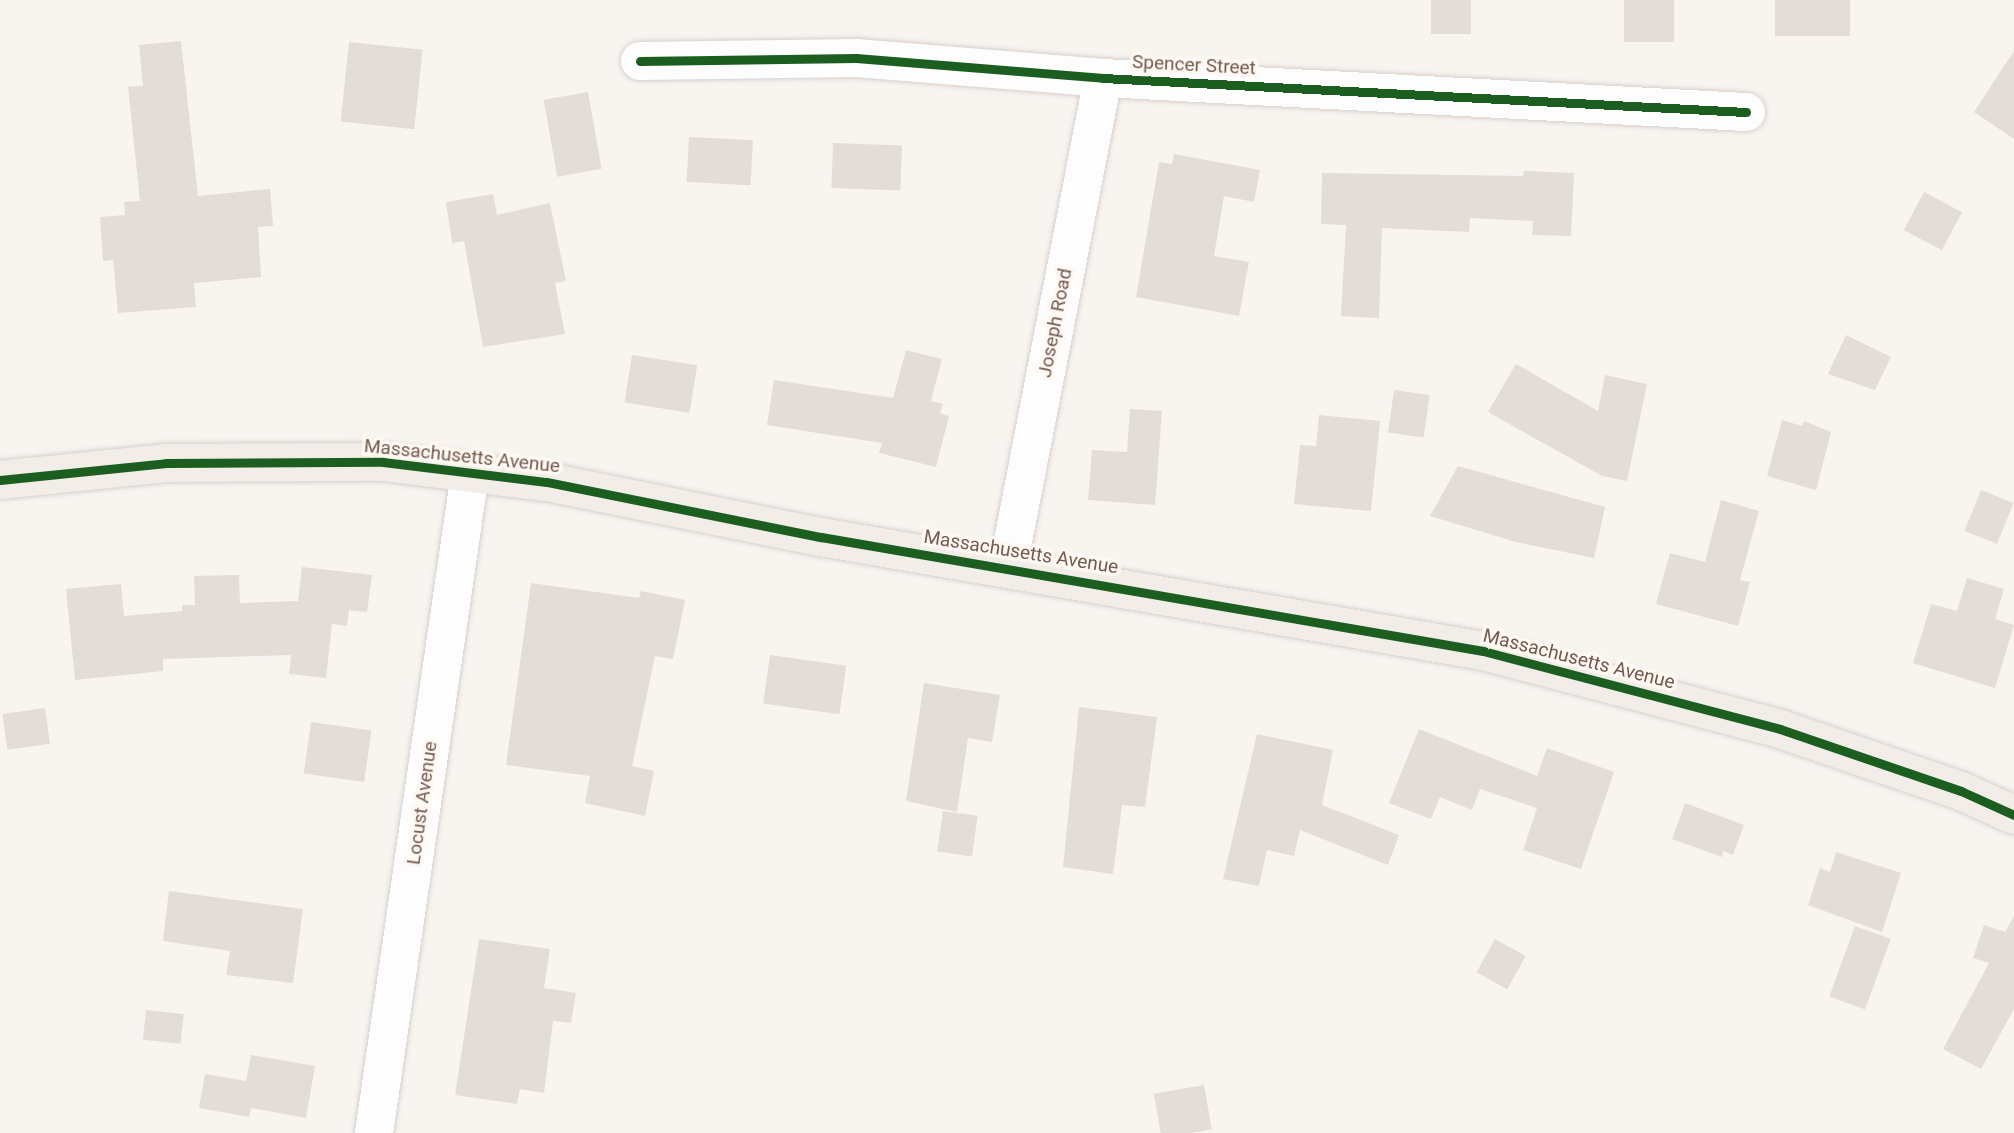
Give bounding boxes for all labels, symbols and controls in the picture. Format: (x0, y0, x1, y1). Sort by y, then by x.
street label: Spencer Street (1132, 50, 1256, 80)
street label: Joseph Road (1033, 267, 1077, 379)
street label: Massachusetts Avenue (363, 434, 561, 478)
street label: Massachusetts Avenue (922, 525, 1120, 579)
street label: Massachusetts Avenue (1481, 624, 1677, 694)
street label: Locust Avenue (402, 740, 442, 866)

